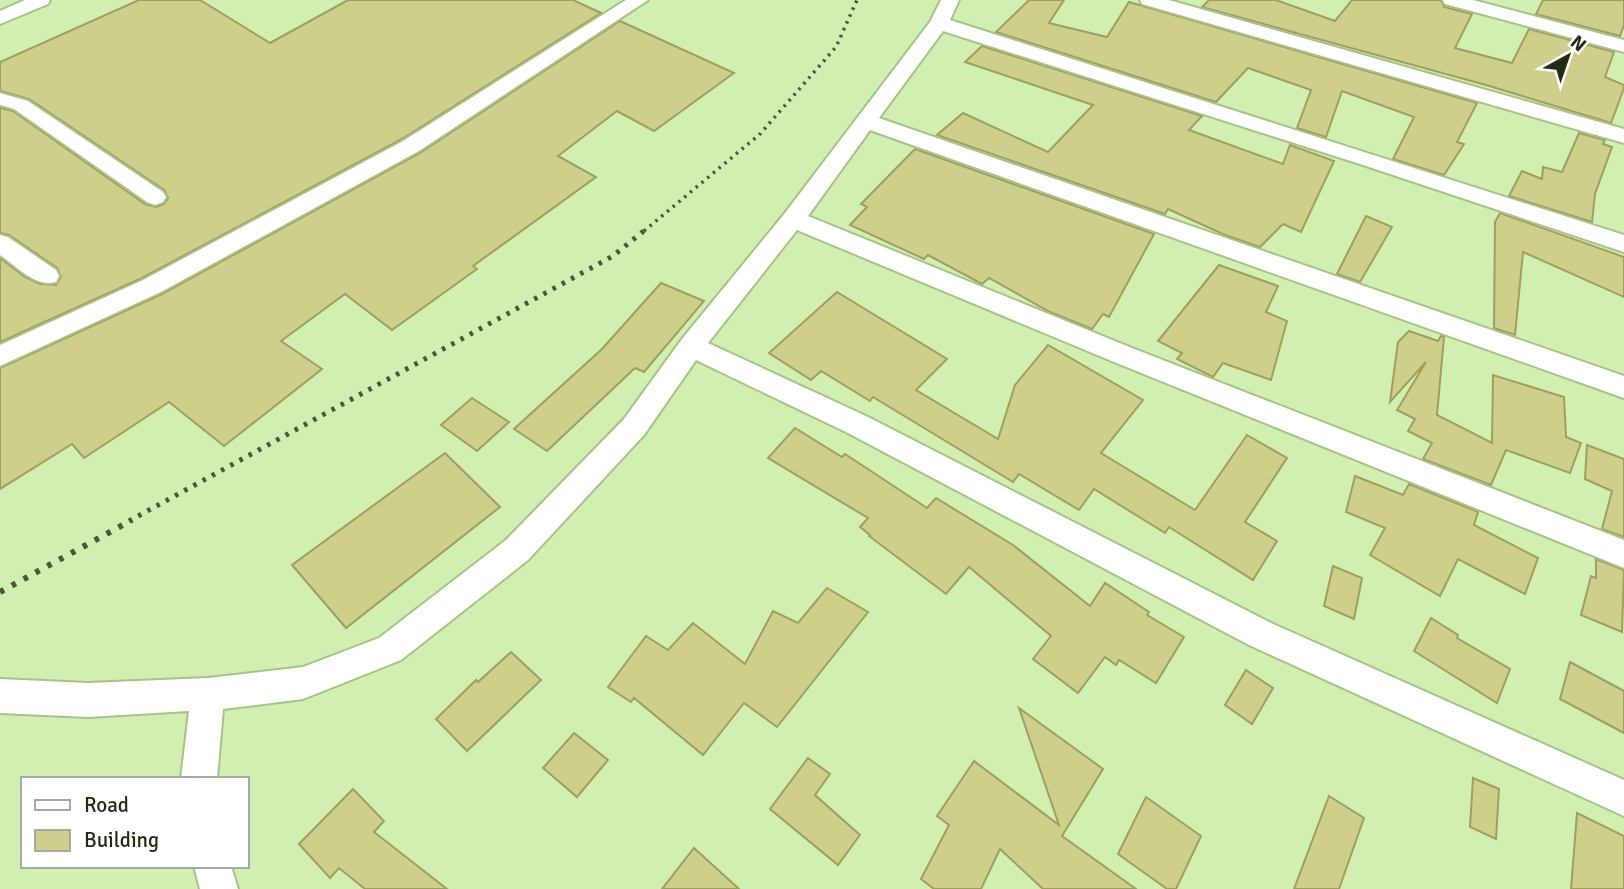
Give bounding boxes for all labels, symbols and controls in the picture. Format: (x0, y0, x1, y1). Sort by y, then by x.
north arrow (1533, 21, 1603, 91)
text: N (1566, 30, 1591, 57)
legend (21, 777, 248, 868)
text: Road (84, 792, 129, 818)
text: Building (84, 827, 159, 853)

